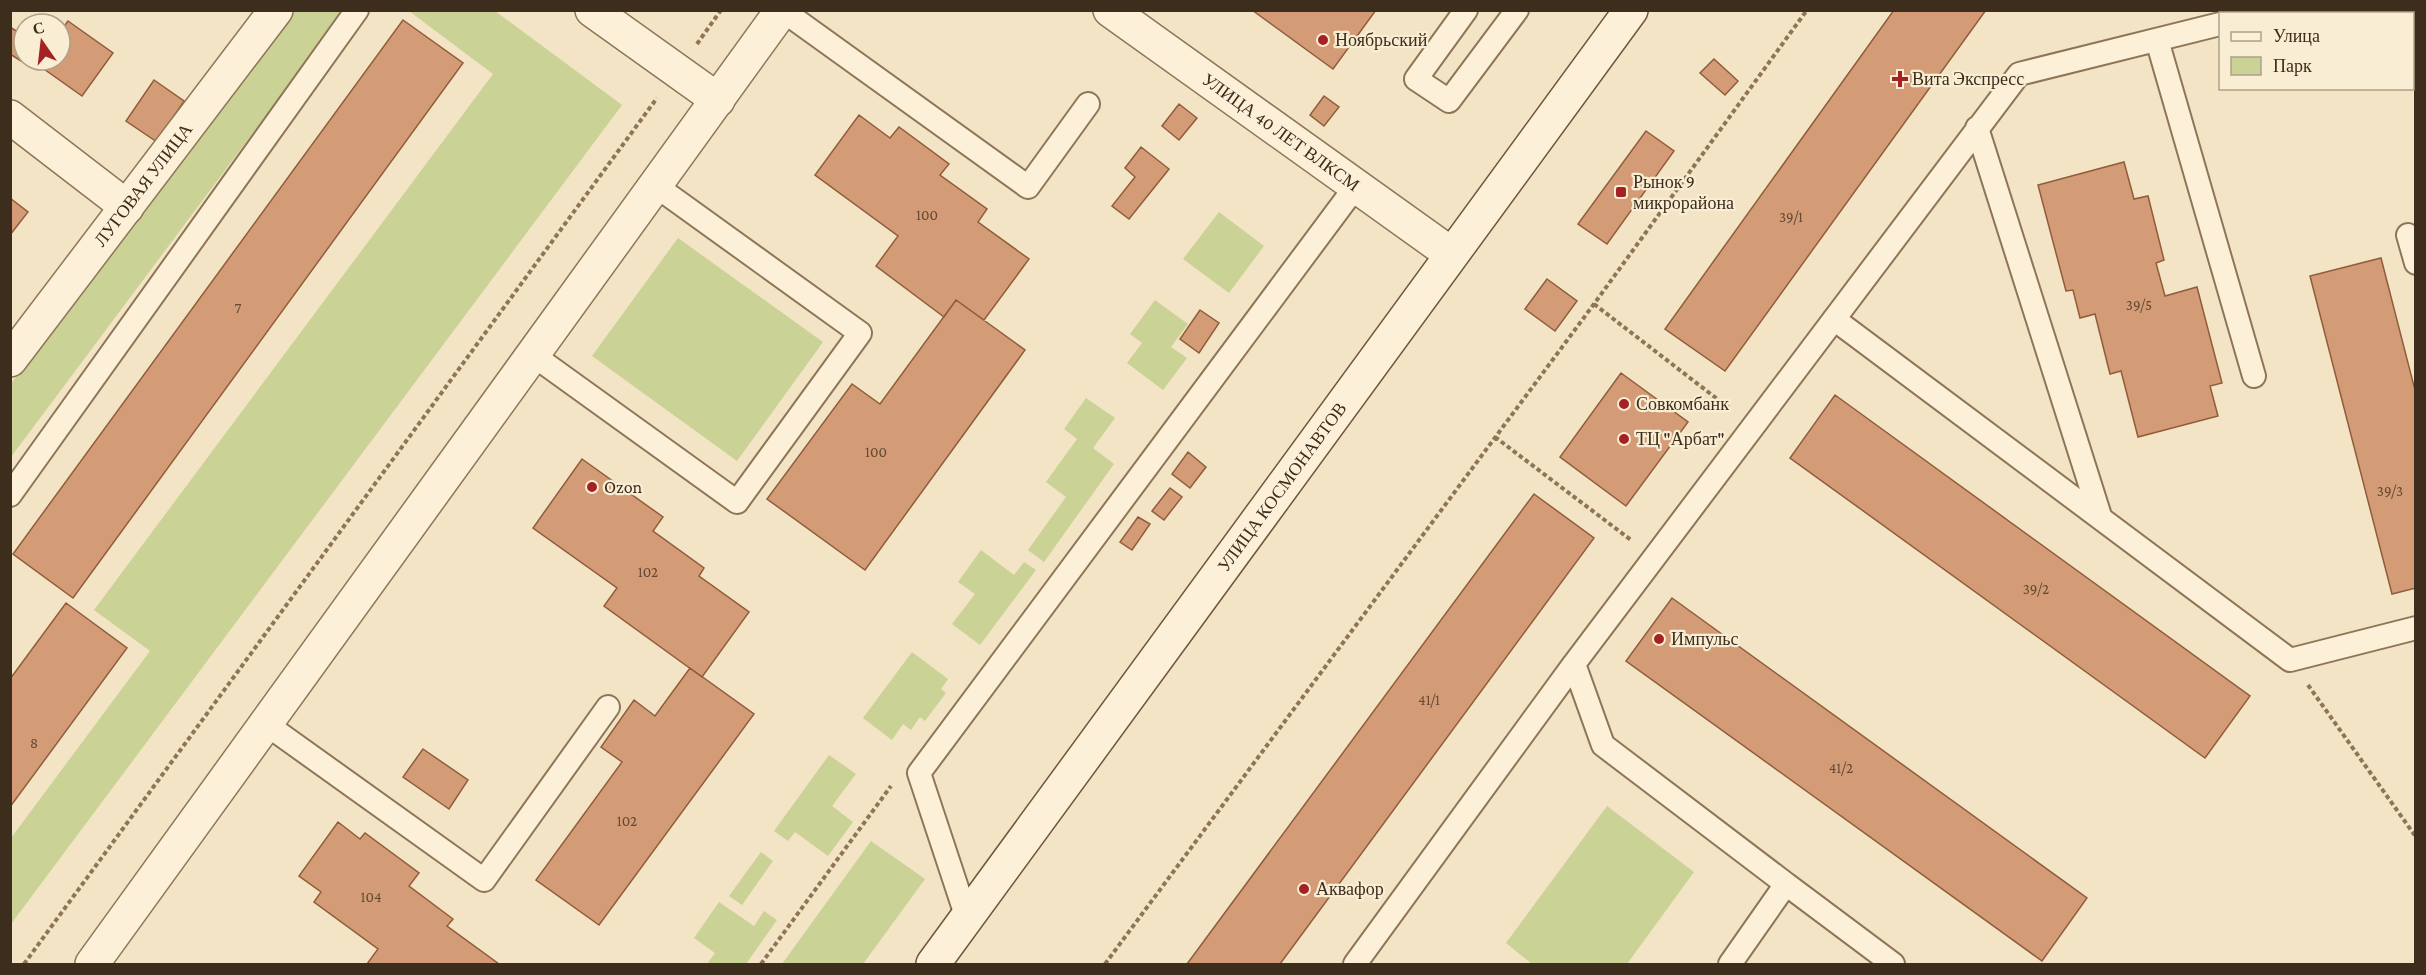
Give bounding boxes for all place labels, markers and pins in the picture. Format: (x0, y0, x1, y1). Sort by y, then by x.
place label: Ноябрьский (1335, 30, 1428, 50)
marker: Ноябрьский (1316, 33, 1330, 47)
place label: Вита Экспресс (1912, 69, 2024, 89)
marker: Вита Экспресс (1893, 72, 1907, 86)
place label: Рынок 9 микрорайона (1633, 172, 1734, 213)
marker: Рынок 9 микрорайона (1614, 185, 1628, 199)
place label: Совкомбанк (1636, 394, 1729, 414)
marker: Совкомбанк (1617, 397, 1631, 411)
place label: ТЦ "Арбат" (1636, 429, 1725, 449)
marker: ТЦ "Арбат" (1617, 432, 1631, 446)
place label: Ozon (604, 477, 643, 497)
marker: Ozon (585, 480, 599, 494)
place label: Импульс (1671, 629, 1738, 649)
marker: Импульс (1652, 632, 1666, 646)
place label: Аквафор (1316, 879, 1384, 899)
marker: Аквафор (1297, 882, 1311, 896)

